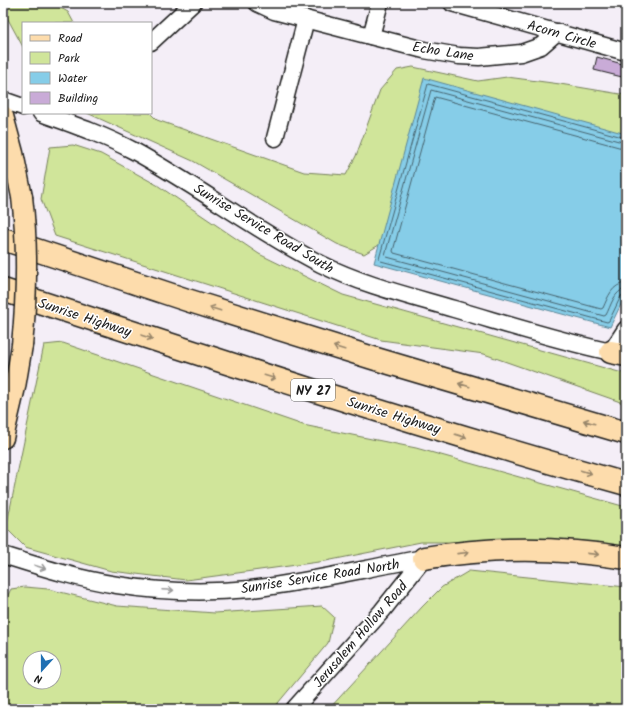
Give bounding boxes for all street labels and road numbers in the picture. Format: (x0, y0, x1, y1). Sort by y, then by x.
street label: Acorn Circle (525, 15, 600, 56)
street label: Echo Lane (411, 36, 476, 68)
street label: Sunrise Service Road South (189, 178, 338, 280)
street label: Sunrise Highway (35, 293, 135, 344)
road number: NY 27 (291, 379, 335, 401)
street label: Sunrise Highway (344, 391, 444, 441)
street label: Sunrise Service Road North (239, 554, 401, 600)
street label: Jerusalem Hollow Road (308, 576, 414, 693)

